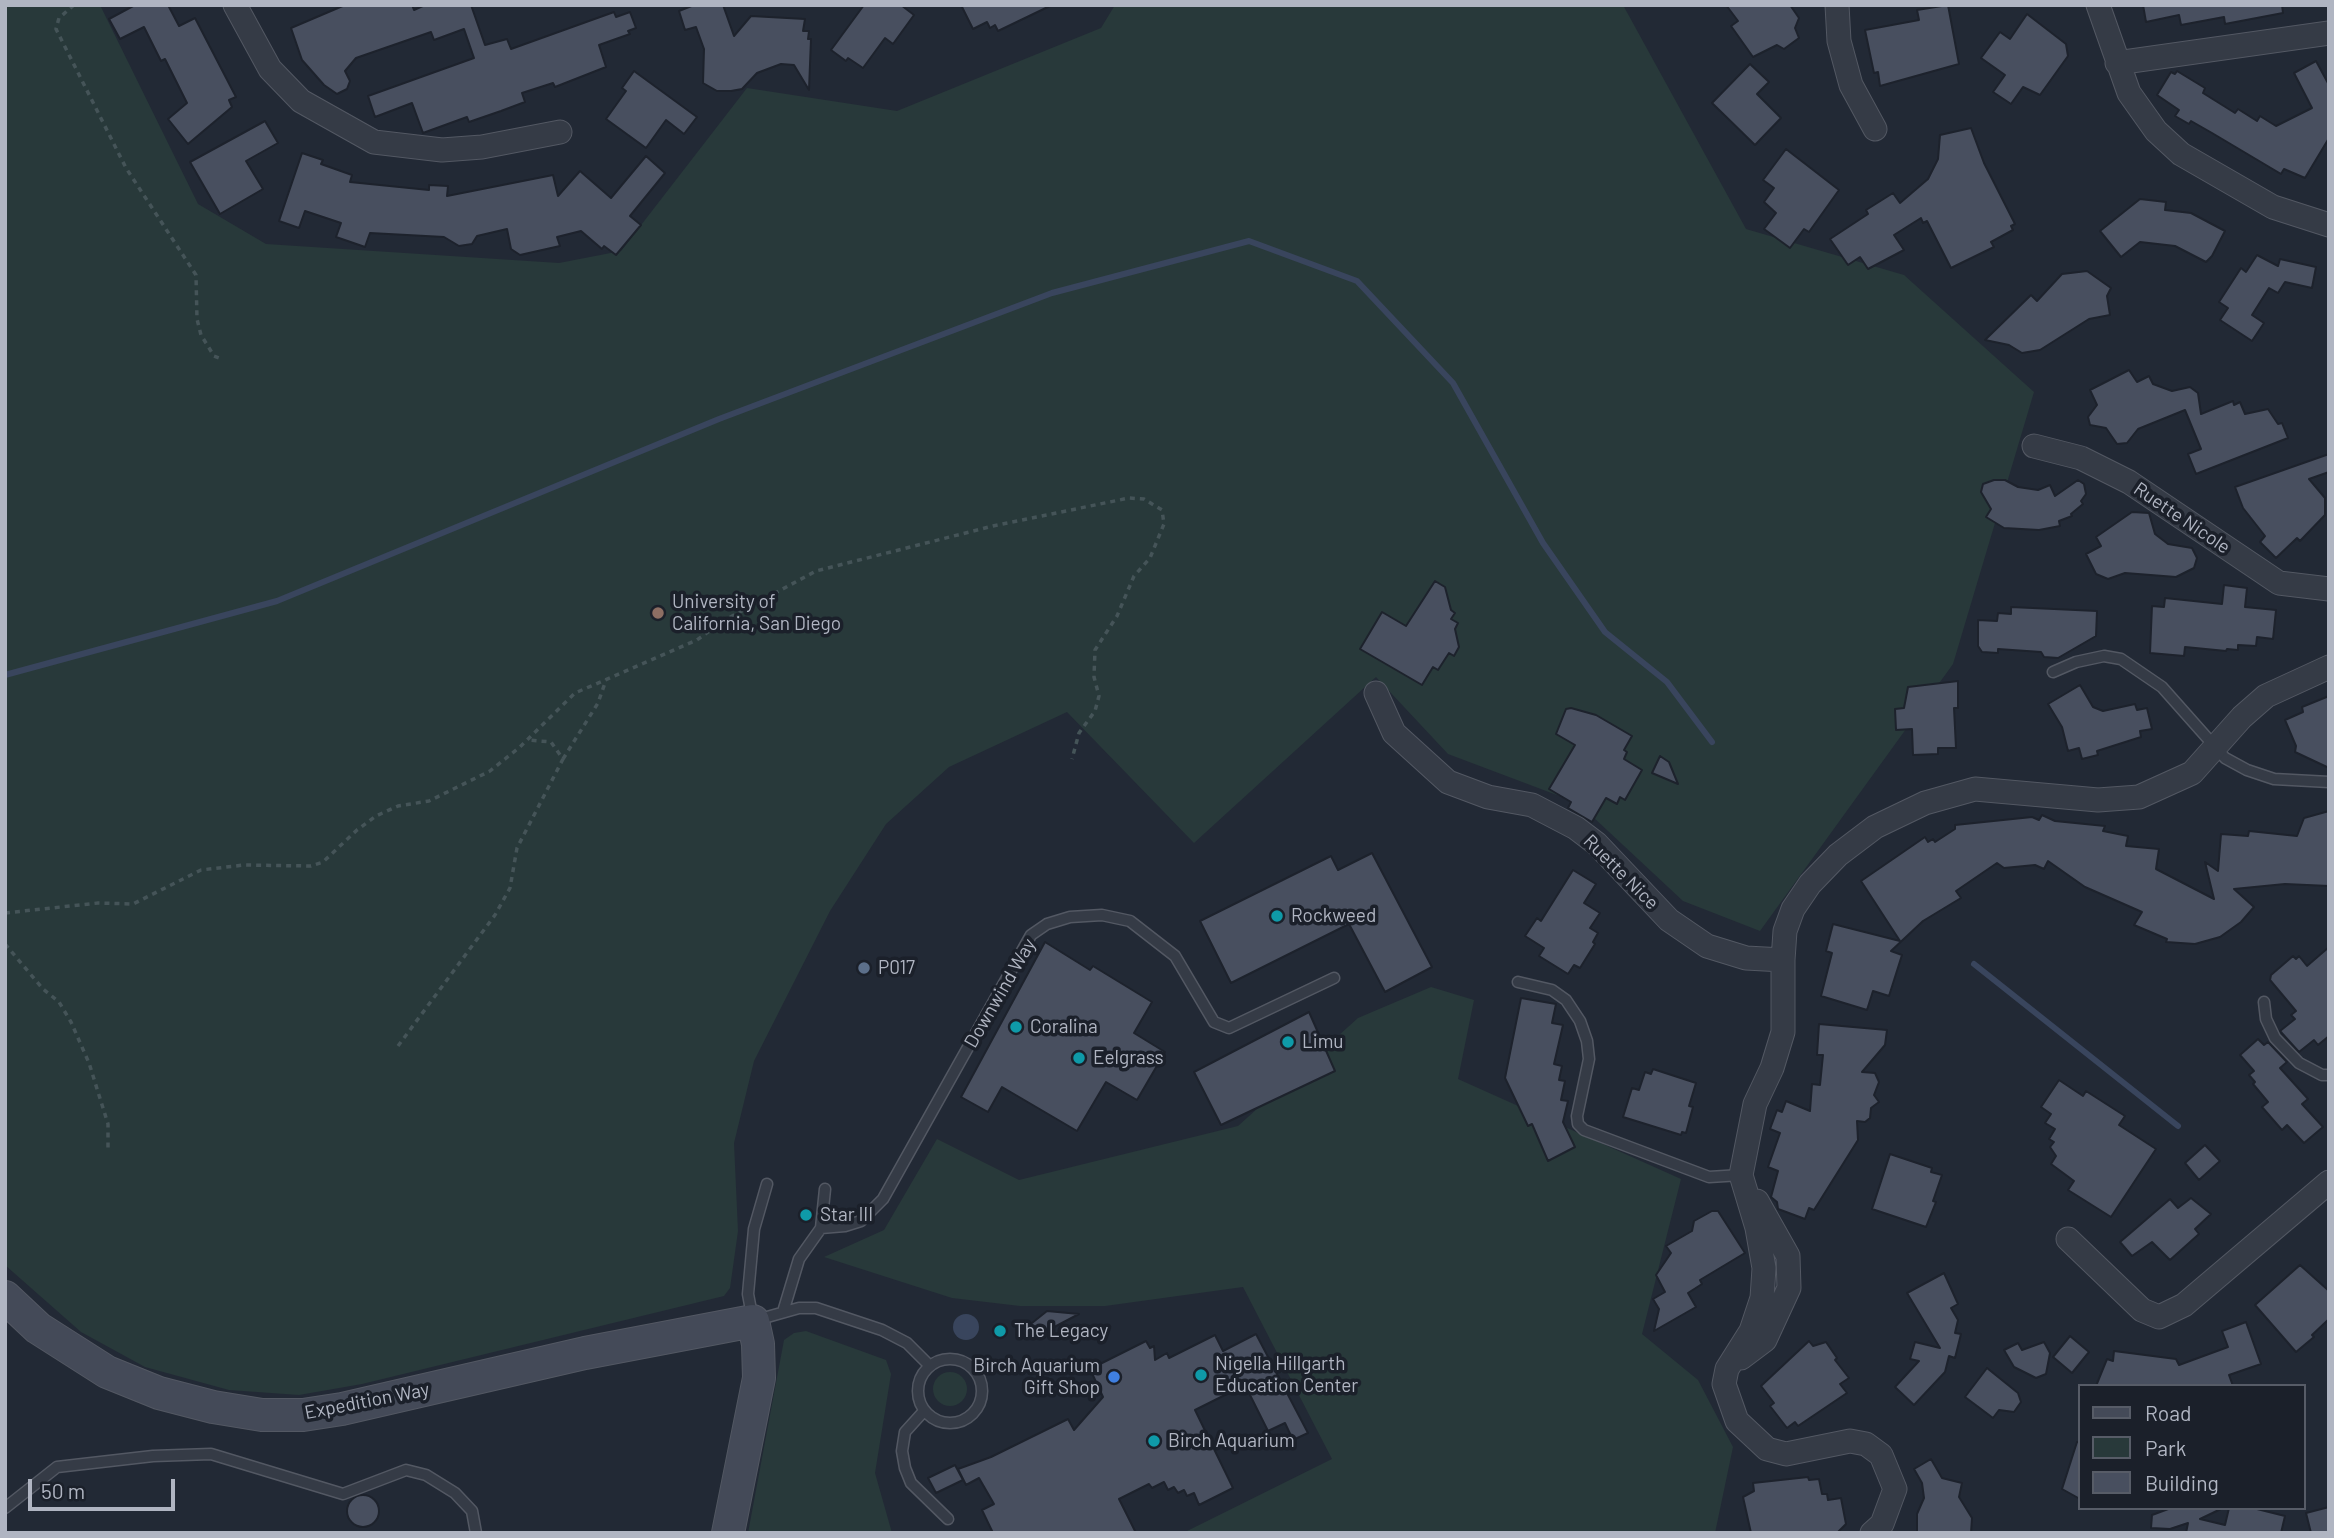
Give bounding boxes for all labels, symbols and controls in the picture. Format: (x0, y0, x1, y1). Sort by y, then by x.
street label: Ruette Nicole (2129, 477, 2235, 559)
place label: University of California, San Diego (672, 591, 841, 635)
marker: University of California, San Diego (650, 605, 666, 621)
street label: Ruette Nice (1579, 830, 1663, 914)
place label: Rockweed (1291, 905, 1376, 927)
marker: Rockweed (1269, 908, 1285, 924)
street label: Downwind Way (960, 934, 1040, 1052)
place label: P017 (878, 957, 915, 979)
marker: P017 (856, 960, 872, 976)
place label: Coralina (1030, 1016, 1098, 1038)
marker: Coralina (1008, 1019, 1024, 1035)
place label: Limu (1302, 1031, 1344, 1053)
marker: Limu (1280, 1034, 1296, 1050)
place label: Eelgrass (1093, 1047, 1164, 1069)
marker: Eelgrass (1071, 1050, 1087, 1066)
place label: Star III (820, 1204, 873, 1226)
marker: Star III (798, 1207, 814, 1223)
place label: The Legacy (1014, 1320, 1108, 1342)
marker: The Legacy (992, 1323, 1008, 1339)
place label: Nigella Hillgarth Education Center (1215, 1353, 1358, 1397)
place label: Birch Aquarium Gift Shop (973, 1355, 1100, 1399)
marker: Nigella Hillgarth Education Center (1193, 1367, 1209, 1383)
marker: Birch Aquarium Gift Shop (1106, 1369, 1122, 1385)
street label: Expedition Way (303, 1378, 431, 1424)
legend (2078, 1384, 2306, 1510)
text: Road (2145, 1400, 2191, 1425)
place label: Birch Aquarium (1168, 1430, 1295, 1452)
marker: Birch Aquarium (1146, 1433, 1162, 1449)
text: Park (2145, 1435, 2186, 1460)
scale bar (32, 1464, 178, 1508)
text: Building (2145, 1470, 2219, 1495)
text: 50 m (41, 1478, 85, 1503)

